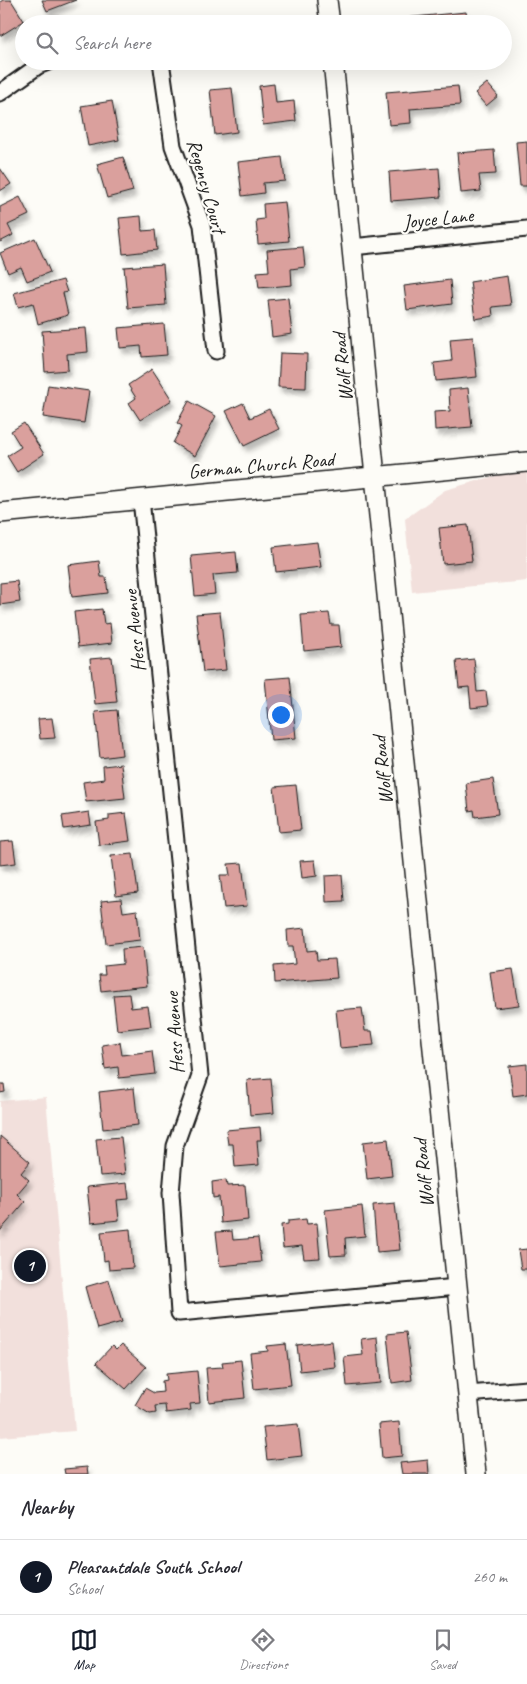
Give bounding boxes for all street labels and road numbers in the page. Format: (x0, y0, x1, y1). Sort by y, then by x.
street label: Regency Court (181, 136, 233, 239)
street label: Joyce Lane (401, 202, 476, 235)
street label: Wolf Road (326, 328, 359, 402)
street label: German Church Road (187, 446, 338, 484)
street label: Hess Avenue (118, 587, 151, 673)
street label: Wolf Road (366, 731, 399, 805)
street label: Hess Avenue (159, 990, 190, 1075)
street label: Wolf Road (407, 1134, 440, 1208)

